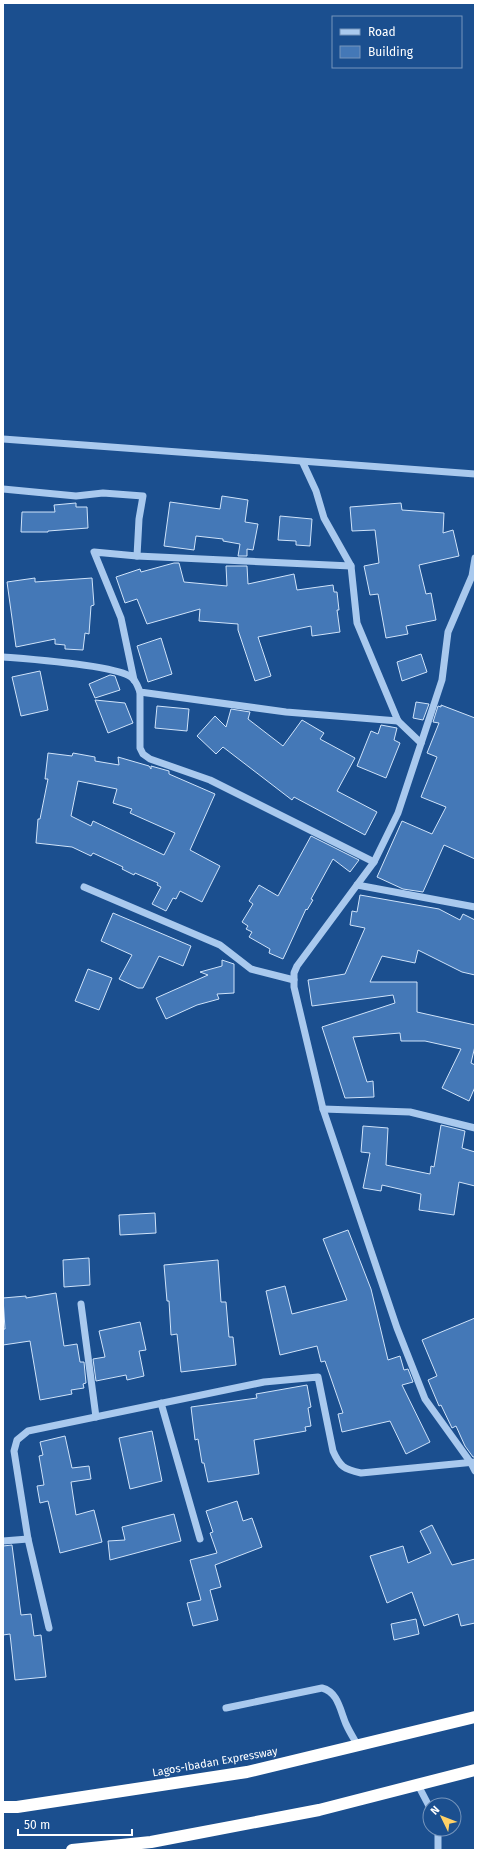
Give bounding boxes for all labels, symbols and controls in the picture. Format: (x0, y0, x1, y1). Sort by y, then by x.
legend (332, 16, 462, 68)
text: Road (368, 25, 396, 39)
text: Building (368, 45, 414, 59)
street label: Lagos-Ibadan Expressway (151, 1744, 279, 1779)
north arrow (422, 1797, 462, 1837)
text: N (428, 1803, 442, 1818)
scale bar (18, 1811, 132, 1837)
text: 50 m (24, 1818, 50, 1832)

